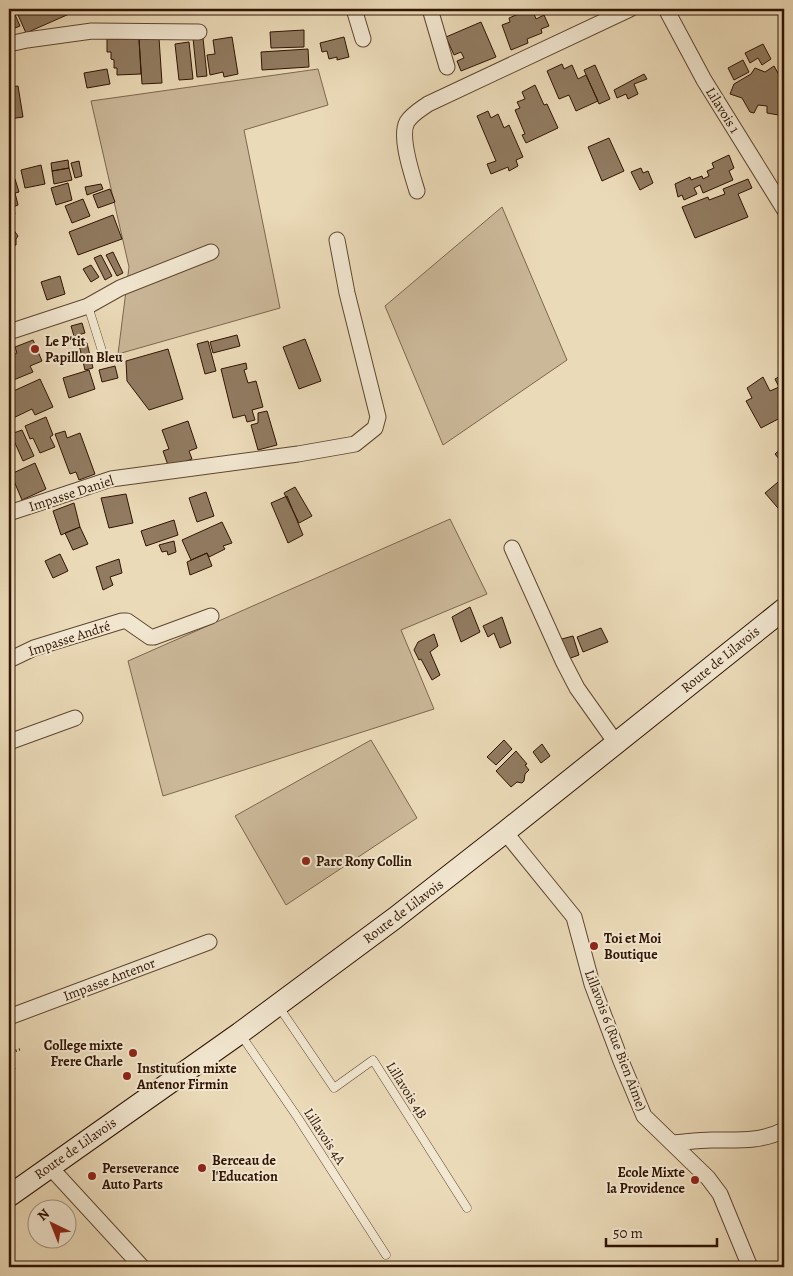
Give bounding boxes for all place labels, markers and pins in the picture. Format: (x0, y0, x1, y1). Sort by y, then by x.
place label: Le P'tit Papillon Bleu (45, 332, 123, 367)
marker: Le P'tit Papillon Bleu (29, 343, 41, 355)
place label: Parc Rony Collin (316, 852, 412, 871)
marker: Parc Rony Collin (300, 855, 312, 867)
place label: Toi et Moi Boutique (604, 929, 661, 964)
marker: Toi et Moi Boutique (588, 940, 600, 952)
place label: College mixte Frere Charle (44, 1036, 124, 1071)
marker: College mixte Frere Charle (127, 1047, 139, 1059)
place label: Institution mixte Antenor Firmin (136, 1059, 237, 1094)
marker: Institution mixte Antenor Firmin (121, 1070, 133, 1082)
place label: Berceau de l'Education (212, 1151, 278, 1186)
place label: Perseverance Auto Parts (101, 1159, 180, 1194)
marker: Berceau de l'Education (196, 1162, 208, 1174)
place label: Ecole Mixte la Providence (607, 1163, 686, 1198)
marker: Perseverance Auto Parts (86, 1170, 98, 1182)
marker: Ecole Mixte la Providence (689, 1174, 701, 1186)

